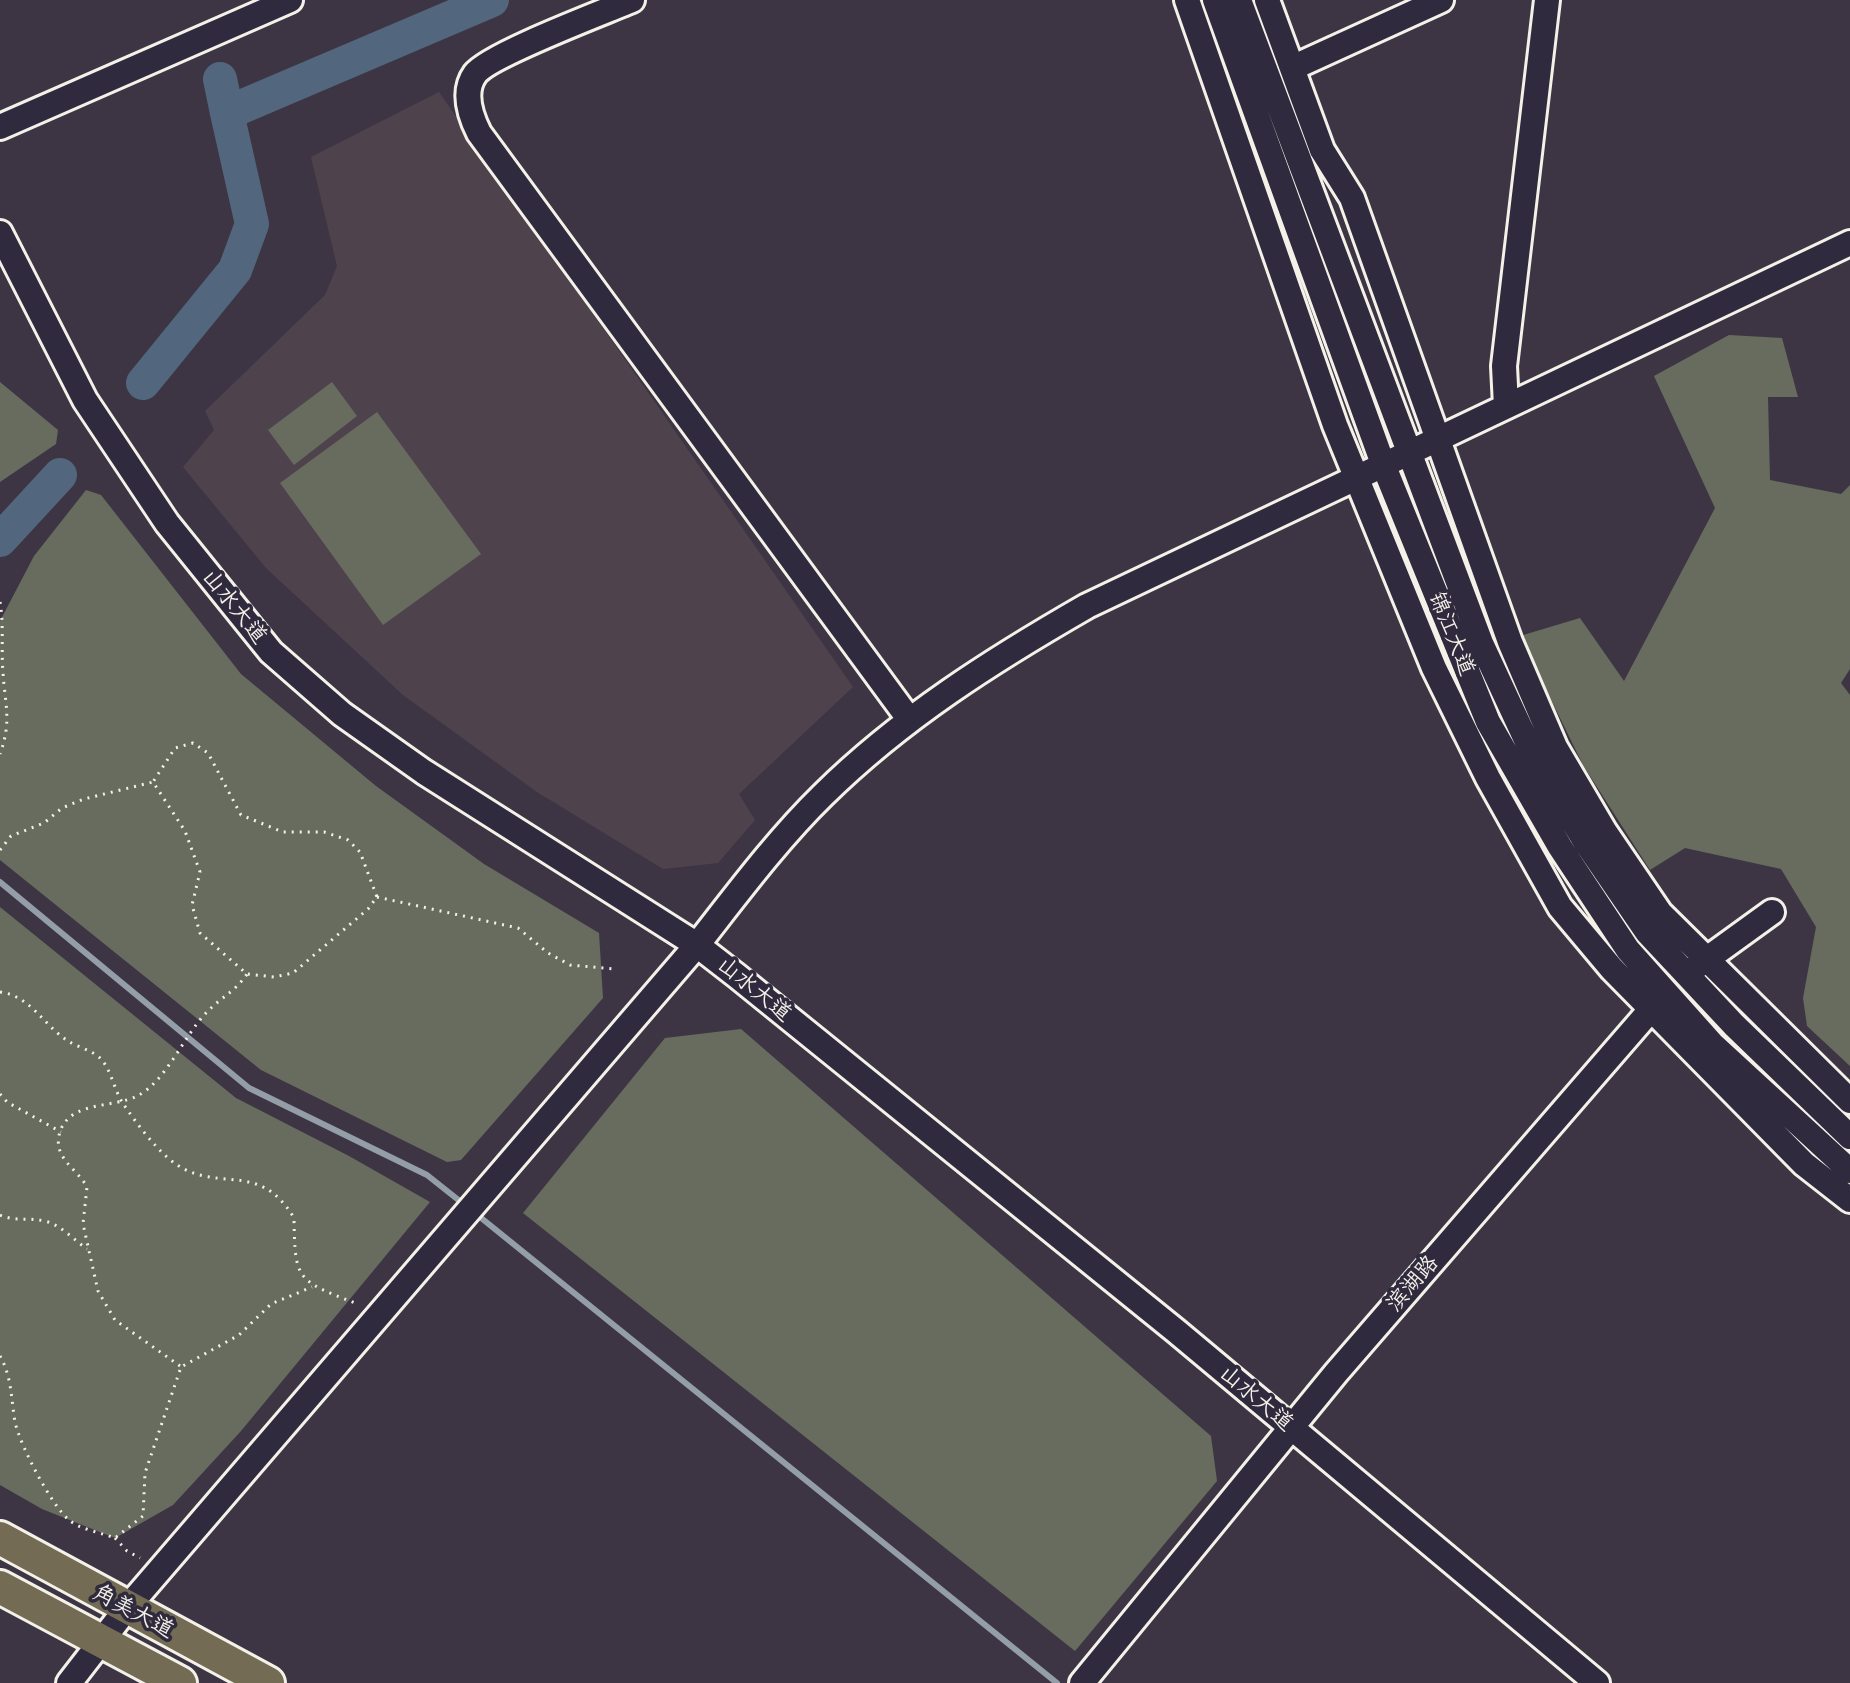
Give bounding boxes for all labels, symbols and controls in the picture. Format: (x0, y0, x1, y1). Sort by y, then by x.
street label: 山水大道 (196, 564, 272, 650)
street label: 锦江大道 (1422, 588, 1480, 680)
street label: 山水大道 (711, 952, 797, 1028)
street label: 滨湖路 (1381, 1250, 1445, 1318)
street label: 山水大道 (1214, 1361, 1298, 1437)
street label: 角美大道 (88, 1580, 178, 1644)

